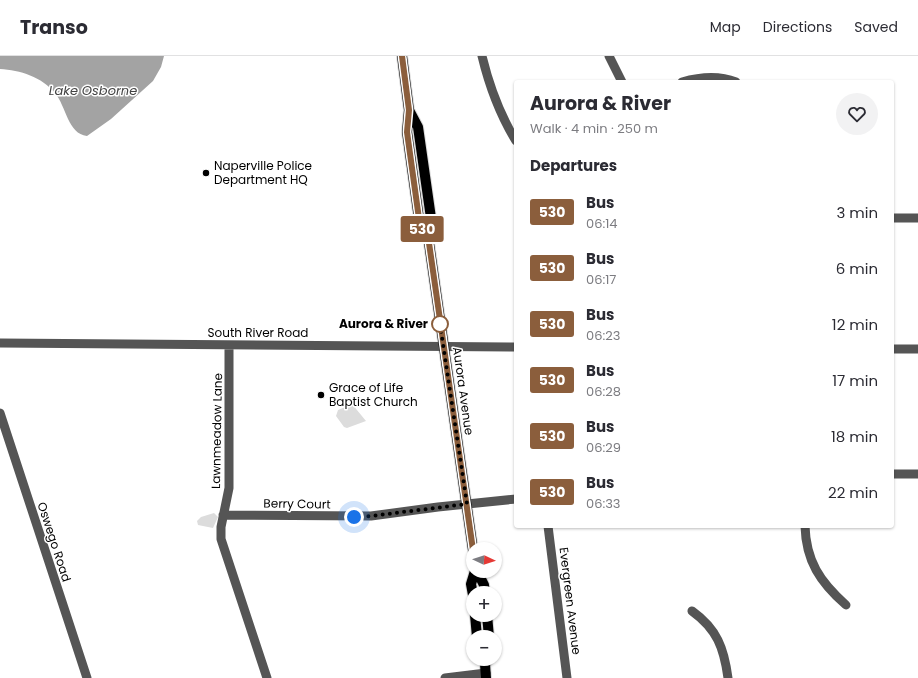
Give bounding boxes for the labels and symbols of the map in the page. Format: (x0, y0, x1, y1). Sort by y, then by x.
water label: Lake Osborne (49, 81, 137, 100)
place label: Naperville Police Department HQ (214, 157, 312, 188)
marker: Naperville Police Department HQ (201, 168, 211, 178)
line badge: 530 (399, 216, 445, 242)
place label: Aurora & River (339, 315, 428, 332)
marker: Aurora & River (431, 315, 449, 333)
street label: South River Road (208, 324, 308, 341)
street label: Aurora Avenue (449, 346, 478, 436)
street label: Lawnmeadow Lane (207, 373, 226, 489)
place label: Grace of Life Baptist Church (329, 379, 418, 410)
marker: Grace of Life Baptist Church (316, 390, 326, 400)
street label: Berry Court (263, 494, 331, 513)
street label: Oswego Road (34, 500, 75, 584)
your location (344, 507, 364, 527)
north arrow (466, 542, 502, 578)
street label: Evergreen Avenue (555, 546, 586, 656)

